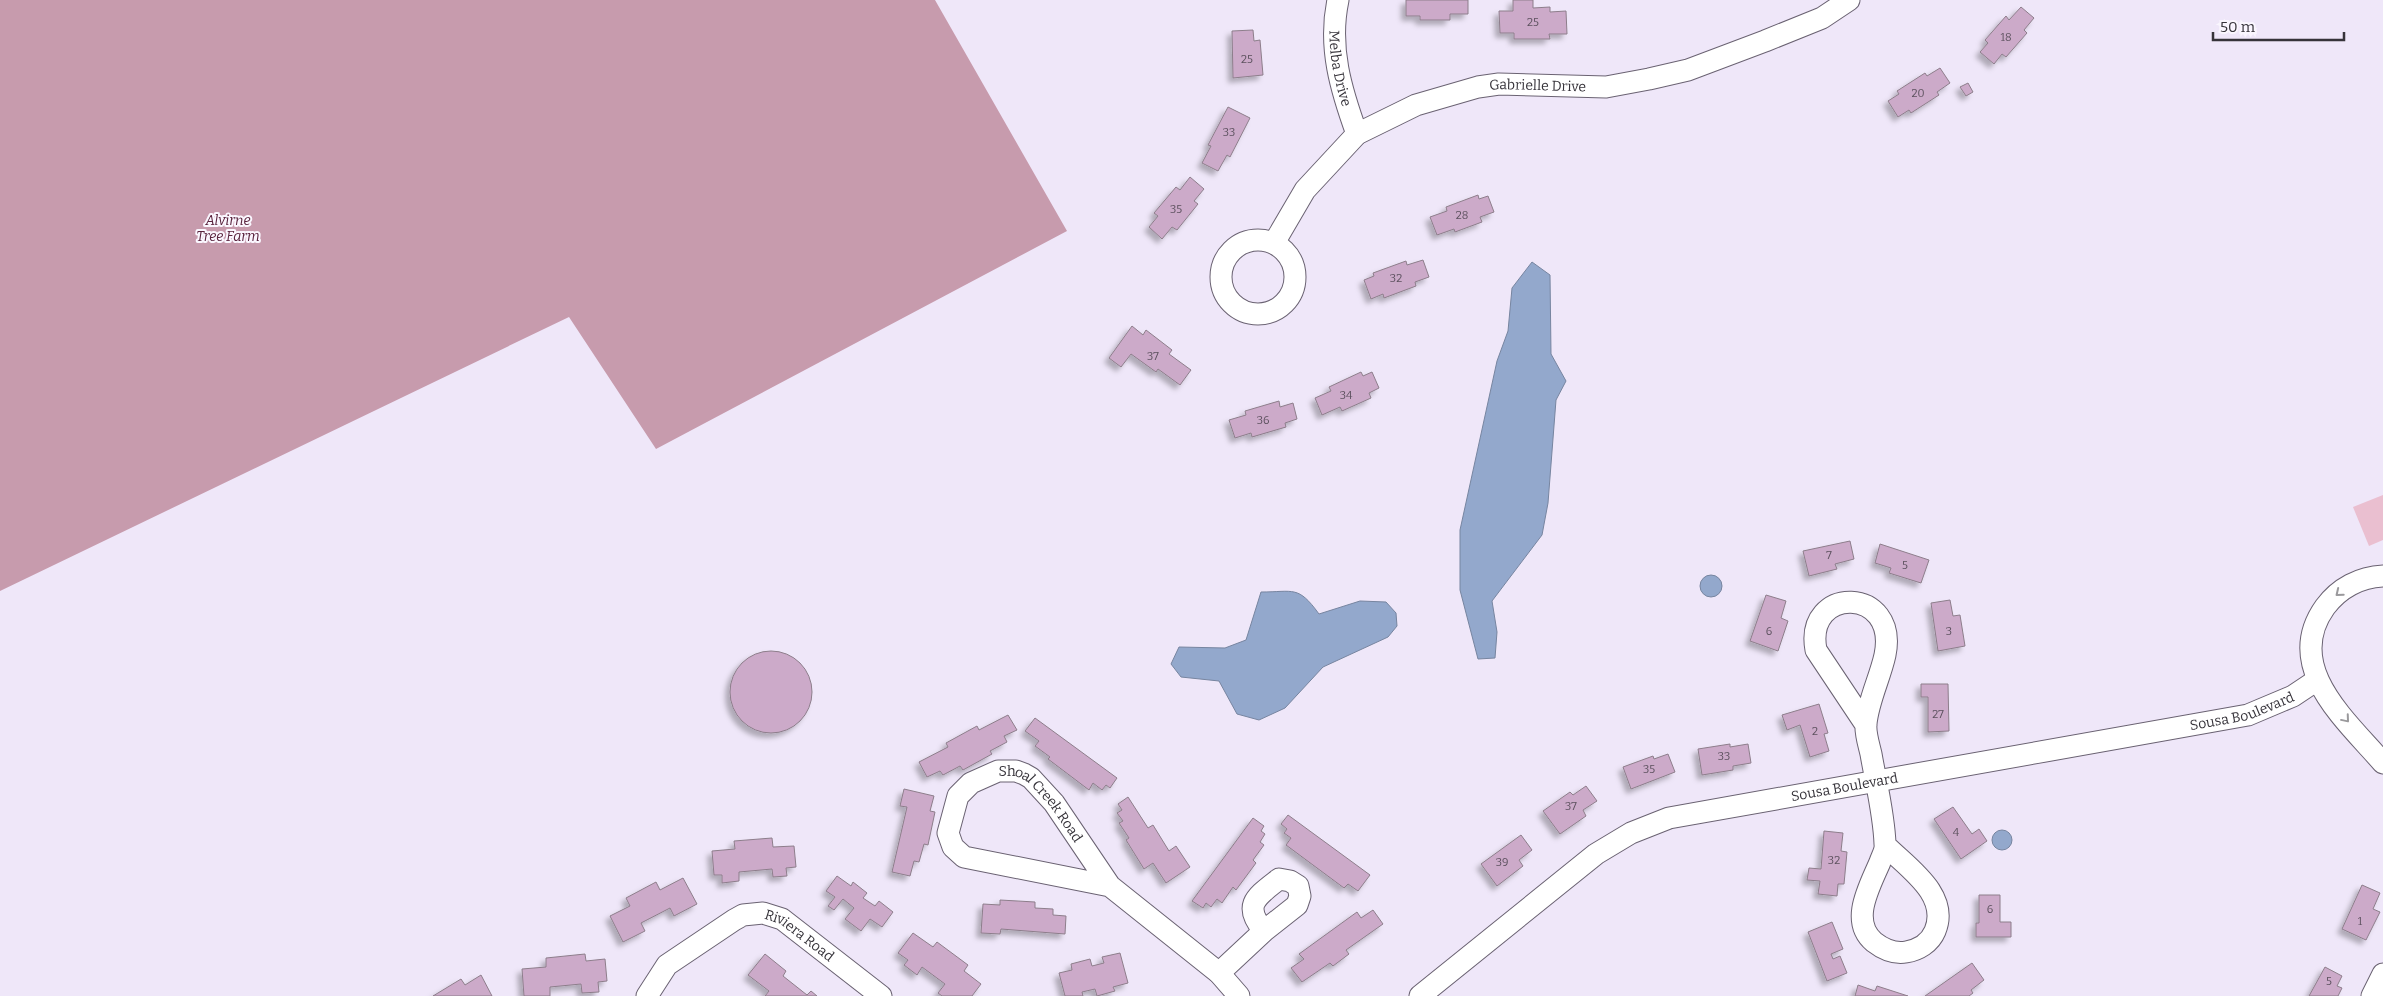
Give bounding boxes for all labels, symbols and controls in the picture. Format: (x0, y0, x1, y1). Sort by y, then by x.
scale bar (2213, 10, 2344, 42)
house number: 25 (1527, 16, 1539, 29)
text: 50 m (2220, 18, 2256, 36)
street label: Melba Drive (1325, 30, 1355, 109)
house number: 18 (2000, 31, 2012, 44)
house number: 25 (1241, 53, 1253, 66)
street label: Gabrielle Drive (1488, 76, 1586, 95)
house number: 20 (1911, 87, 1925, 100)
house number: 33 (1223, 126, 1235, 139)
house number: 35 (1170, 203, 1182, 216)
house number: 28 (1456, 209, 1468, 222)
park label: Alvirne Tree Farm (196, 212, 260, 245)
house number: 32 (1390, 272, 1402, 285)
house number: 37 (1147, 350, 1159, 363)
house number: 34 (1340, 389, 1353, 402)
house number: 36 (1257, 414, 1269, 427)
house number: 7 (1826, 549, 1832, 562)
house number: 5 (1902, 559, 1908, 572)
one-way arrow (2335, 588, 2344, 597)
house number: 6 (1766, 625, 1772, 638)
house number: 3 (1946, 625, 1952, 638)
street label: Sousa Boulevard (2189, 688, 2297, 734)
house number: 27 (1932, 708, 1944, 721)
one-way arrow (2340, 714, 2349, 723)
house number: 2 (1812, 725, 1818, 738)
house number: 33 (1718, 750, 1730, 763)
street label: Shoal Creek Road (999, 763, 1086, 846)
house number: 35 (1643, 763, 1655, 776)
street label: Sousa Boulevard (1790, 769, 1899, 805)
house number: 37 (1565, 800, 1577, 813)
house number: 4 (1953, 826, 1960, 839)
house number: 32 (1828, 854, 1840, 867)
house number: 39 (1496, 856, 1508, 869)
house number: 6 (1987, 903, 1993, 916)
street label: Riviera Road (763, 906, 837, 965)
house number: 1 (2358, 915, 2363, 928)
house number: 5 (2326, 975, 2332, 988)

